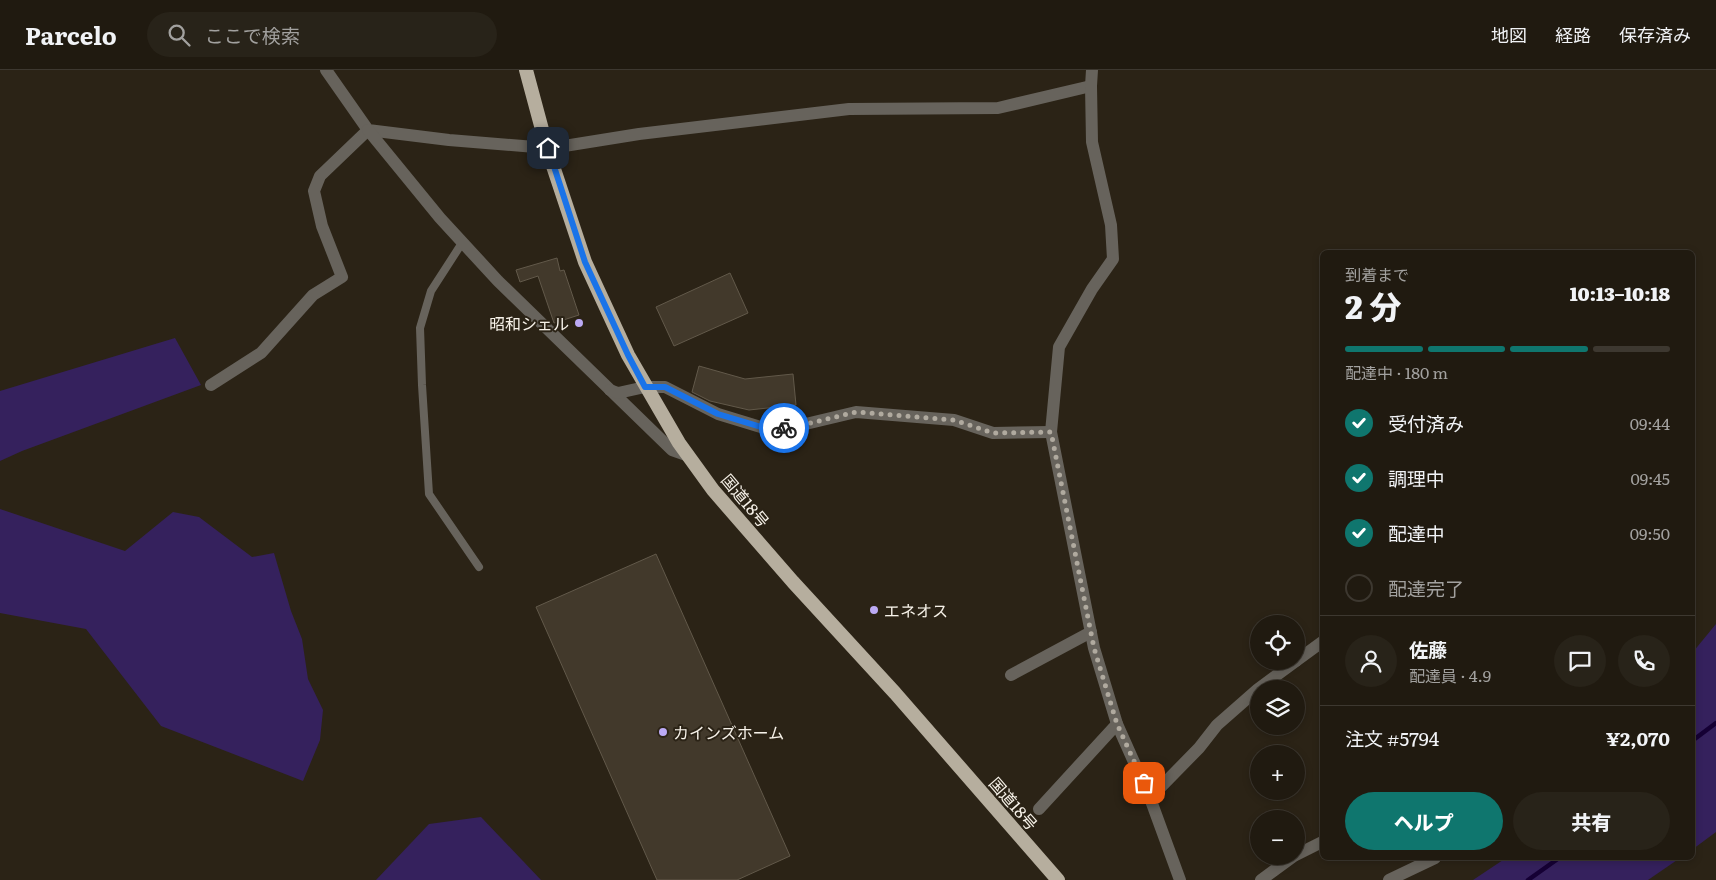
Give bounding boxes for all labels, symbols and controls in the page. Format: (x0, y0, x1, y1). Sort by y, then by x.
search box (147, 12, 497, 57)
text: Parcelo (25, 17, 117, 52)
icon: search (165, 21, 193, 49)
text: ここで検索 (205, 21, 300, 49)
text: 地図 (1491, 21, 1527, 48)
text: 経路 (1555, 21, 1591, 48)
text: 保存済み (1619, 21, 1691, 48)
pin (527, 127, 569, 169)
icon: home (534, 134, 562, 162)
text: 到着まで (1345, 262, 1409, 286)
text: 10:13–10:18 (1570, 279, 1670, 307)
text: 2 分 (1345, 281, 1401, 329)
place label: 昭和シェル (489, 311, 569, 335)
marker: 昭和シェル (573, 317, 585, 329)
text: 配達中 · 180 m (1345, 360, 1448, 384)
courier (759, 403, 809, 453)
icon: check (1345, 409, 1373, 437)
text: 受付済み (1388, 409, 1464, 437)
text: 09:44 (1630, 411, 1670, 435)
icon: bike (770, 414, 798, 442)
icon: check (1345, 464, 1373, 492)
text: 調理中 (1388, 464, 1445, 492)
text: 09:45 (1630, 466, 1670, 490)
street label: 国道18号 (716, 468, 776, 532)
icon: check (1345, 519, 1373, 547)
text: 配達中 (1388, 519, 1445, 547)
text: 09:50 (1630, 521, 1670, 545)
text: 配達完了 (1388, 574, 1464, 602)
place label: エネオス (884, 598, 948, 622)
marker: エネオス (868, 604, 880, 616)
map controls (1250, 615, 1305, 865)
button: locate (1250, 615, 1305, 670)
button: person (1345, 635, 1397, 687)
text: 佐藤 (1409, 635, 1447, 663)
button: chat (1554, 635, 1606, 687)
button: phone (1618, 635, 1670, 687)
text: 配達員 · 4.9 (1409, 663, 1491, 687)
button: layers (1250, 680, 1305, 735)
place label: カインズホーム (673, 720, 784, 744)
text: 注文 #5794 (1345, 724, 1439, 752)
text: ¥2,070 (1606, 724, 1670, 752)
marker: カインズホーム (657, 726, 669, 738)
button: + (1250, 745, 1305, 800)
pin (1123, 762, 1165, 804)
icon: bag (1130, 769, 1158, 797)
street label: 国道18号 (984, 771, 1044, 835)
button: ヘルプ (1345, 792, 1503, 850)
button: 共有 (1513, 792, 1670, 850)
button: − (1250, 810, 1305, 865)

